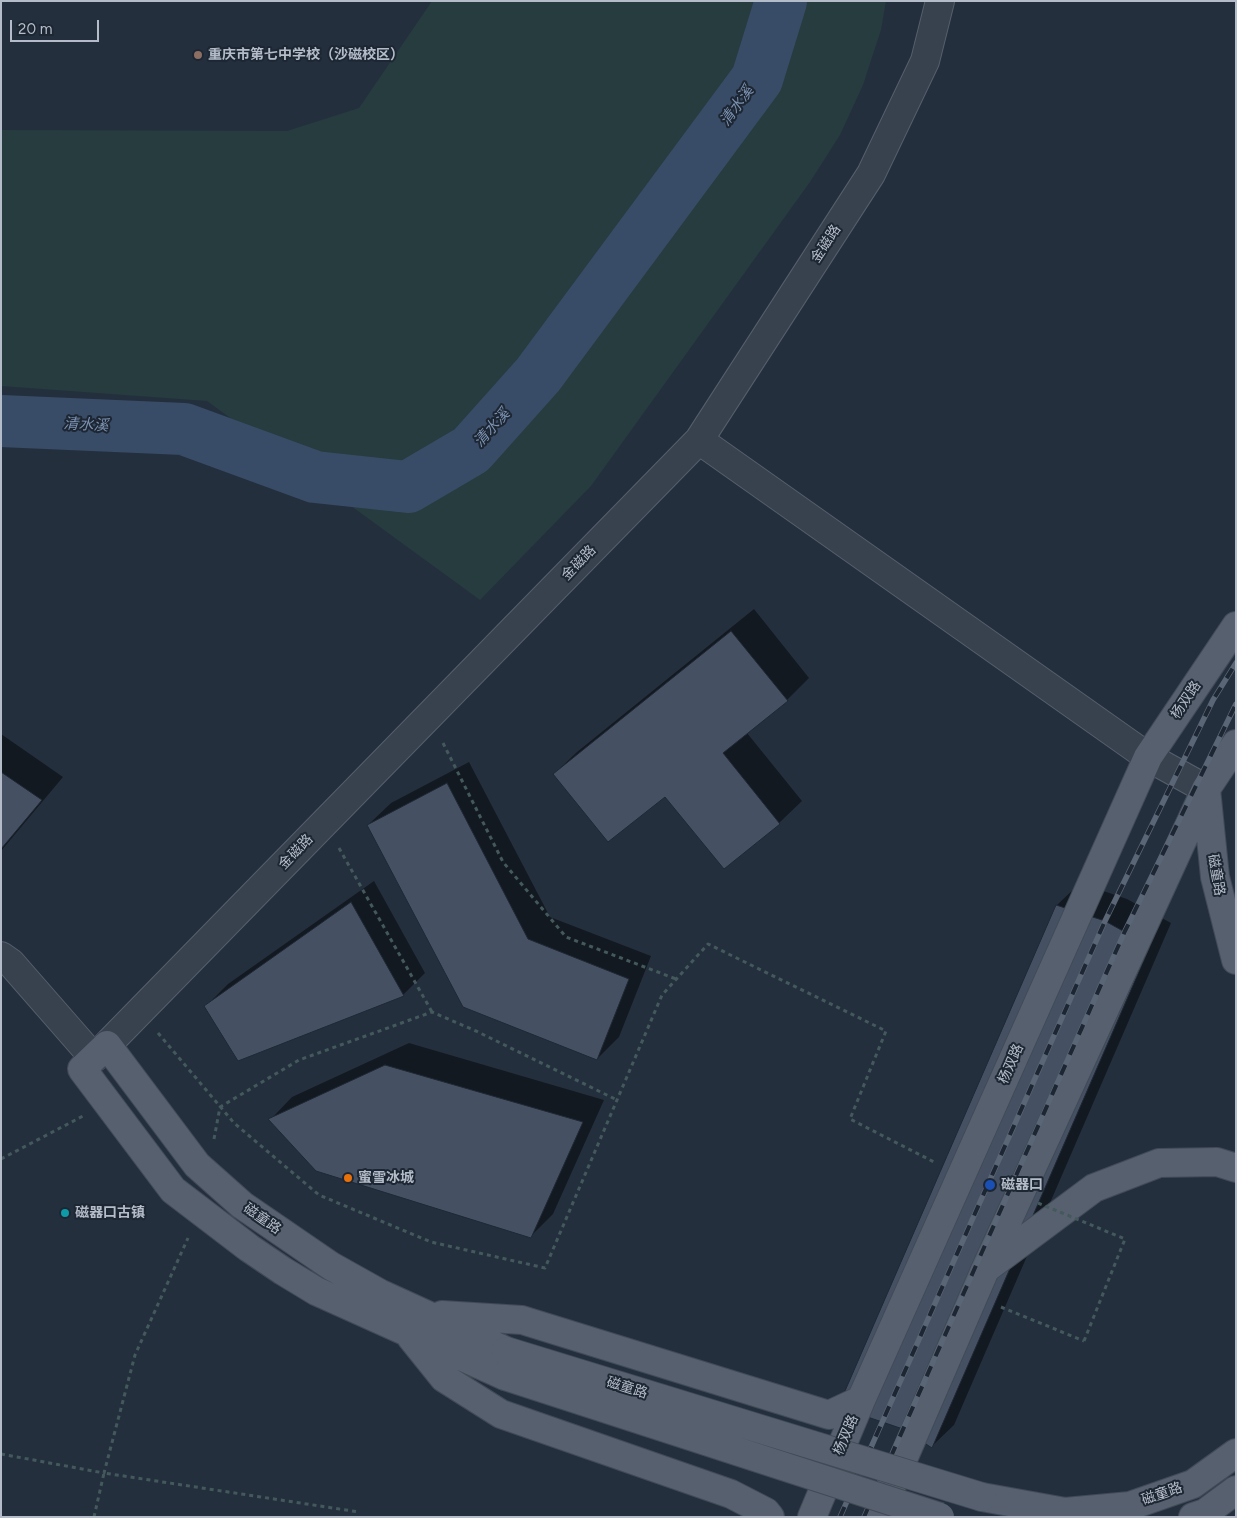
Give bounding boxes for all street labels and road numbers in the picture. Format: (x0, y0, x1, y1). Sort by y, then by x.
street label: 金磁路 (808, 222, 844, 266)
street label: 金磁路 (558, 542, 600, 584)
street label: 杨双路 (1167, 678, 1205, 722)
street label: 金磁路 (275, 831, 317, 873)
street label: 磁童路 (1204, 853, 1228, 897)
street label: 杨双路 (995, 1041, 1027, 1087)
street label: 磁童路 (240, 1200, 284, 1238)
street label: 磁童路 (604, 1374, 650, 1402)
street label: 杨双路 (830, 1412, 862, 1458)
street label: 磁童路 (1139, 1479, 1185, 1509)

